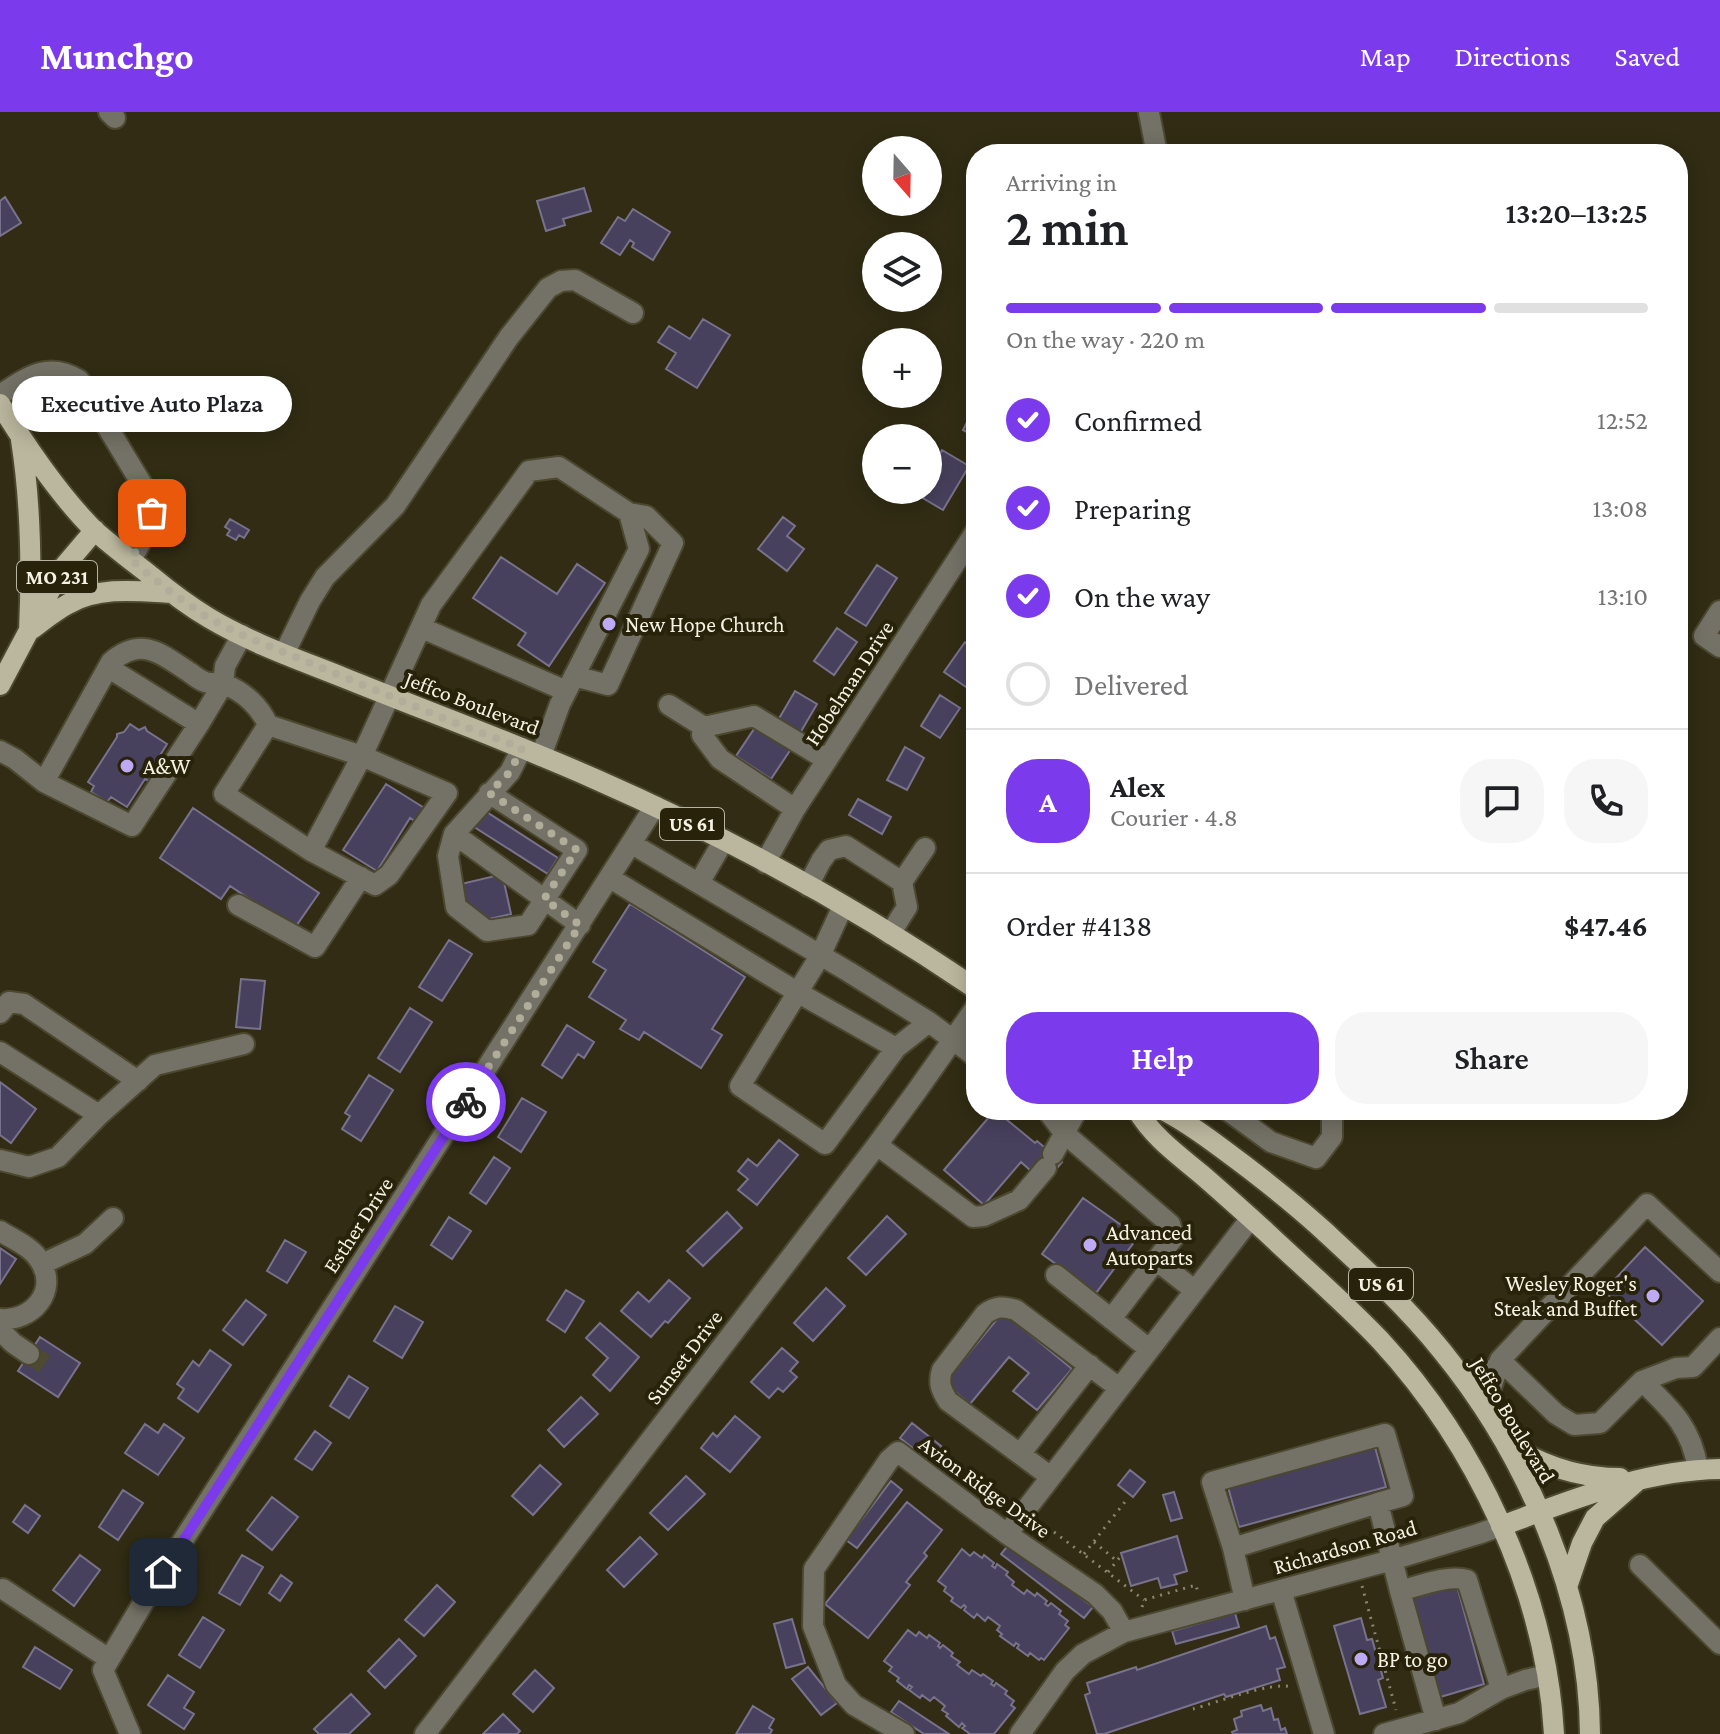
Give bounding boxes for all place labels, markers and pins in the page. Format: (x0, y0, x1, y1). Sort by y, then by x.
callout: Executive Auto Plaza (12, 377, 292, 433)
pin (118, 479, 186, 547)
place label: New Hope Church (625, 612, 785, 637)
marker: New Hope Church (600, 615, 618, 633)
place label: A&W (143, 754, 191, 779)
marker: A&W (118, 757, 136, 775)
place label: Advanced Autoparts (1106, 1220, 1193, 1270)
marker: Advanced Autoparts (1081, 1236, 1099, 1254)
place label: Wesley Roger's Steak and Buffet (1494, 1271, 1638, 1321)
marker: Wesley Roger's Steak and Buffet (1644, 1287, 1662, 1305)
pin (129, 1538, 197, 1606)
place label: BP to go (1377, 1647, 1448, 1672)
marker: BP to go (1352, 1650, 1370, 1668)

